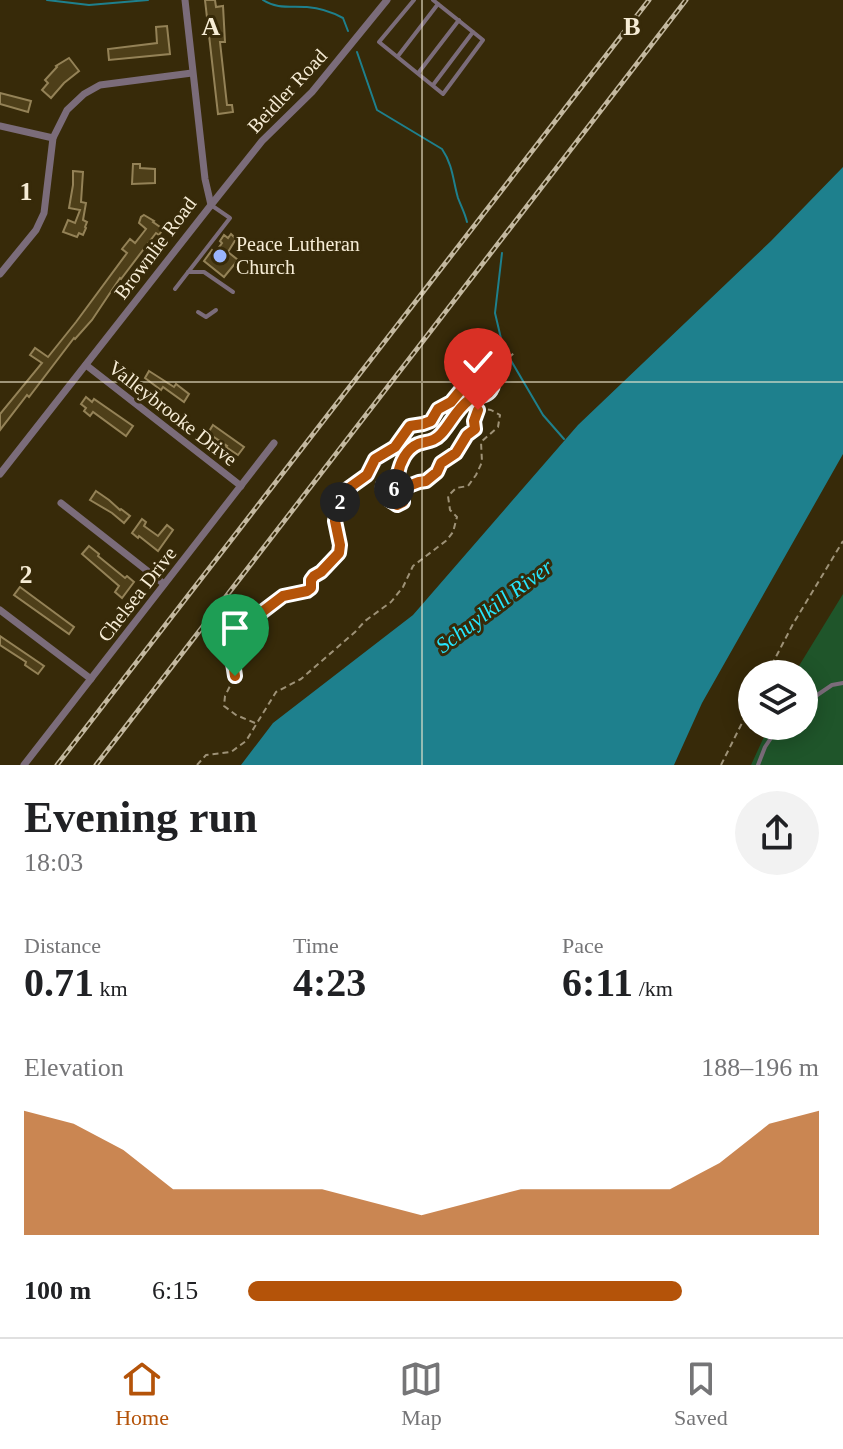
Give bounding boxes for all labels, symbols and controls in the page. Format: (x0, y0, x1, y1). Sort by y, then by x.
text: A (202, 12, 221, 41)
text: B (623, 12, 641, 41)
street label: Beidler Road (243, 45, 331, 137)
text: 1 (20, 177, 33, 206)
street label: Brownlie Road (110, 193, 200, 303)
place label: Peace Lutheran Church (236, 233, 360, 278)
marker: Peace Lutheran Church (211, 247, 229, 265)
pin (444, 328, 512, 410)
icon: check (456, 340, 500, 384)
street label: Valleybrooke Drive (104, 356, 242, 471)
pin: 6 (374, 469, 414, 509)
text: 6 (389, 476, 400, 501)
pin: 2 (320, 482, 360, 522)
text: 2 (335, 489, 346, 514)
street label: Chelsea Drive (93, 542, 181, 646)
water label: Schuylkill River (431, 554, 558, 658)
text: 2 (20, 560, 33, 589)
pin (201, 594, 269, 676)
icon: arrive (213, 606, 257, 650)
map controls (738, 660, 818, 740)
button: layers (738, 660, 818, 740)
button: share (735, 791, 819, 875)
text: Evening run (24, 793, 258, 842)
text: 18:03 (24, 848, 83, 877)
text: Distance (24, 933, 101, 958)
text: Time (293, 933, 339, 958)
text: Pace (562, 933, 604, 958)
text: 0.71 (24, 960, 94, 1005)
text: 4:23 (293, 960, 366, 1005)
text: 6:11 (562, 960, 633, 1005)
text: km (94, 976, 128, 1001)
text: /km (633, 976, 673, 1001)
text: Elevation (24, 1053, 124, 1082)
text: 188–196 m (701, 1053, 819, 1082)
text: 100 m (24, 1276, 91, 1305)
text: 6:15 (152, 1276, 198, 1305)
tab: Home (115, 1357, 169, 1431)
tab: Map (399, 1357, 443, 1431)
tab: Saved (674, 1357, 728, 1431)

